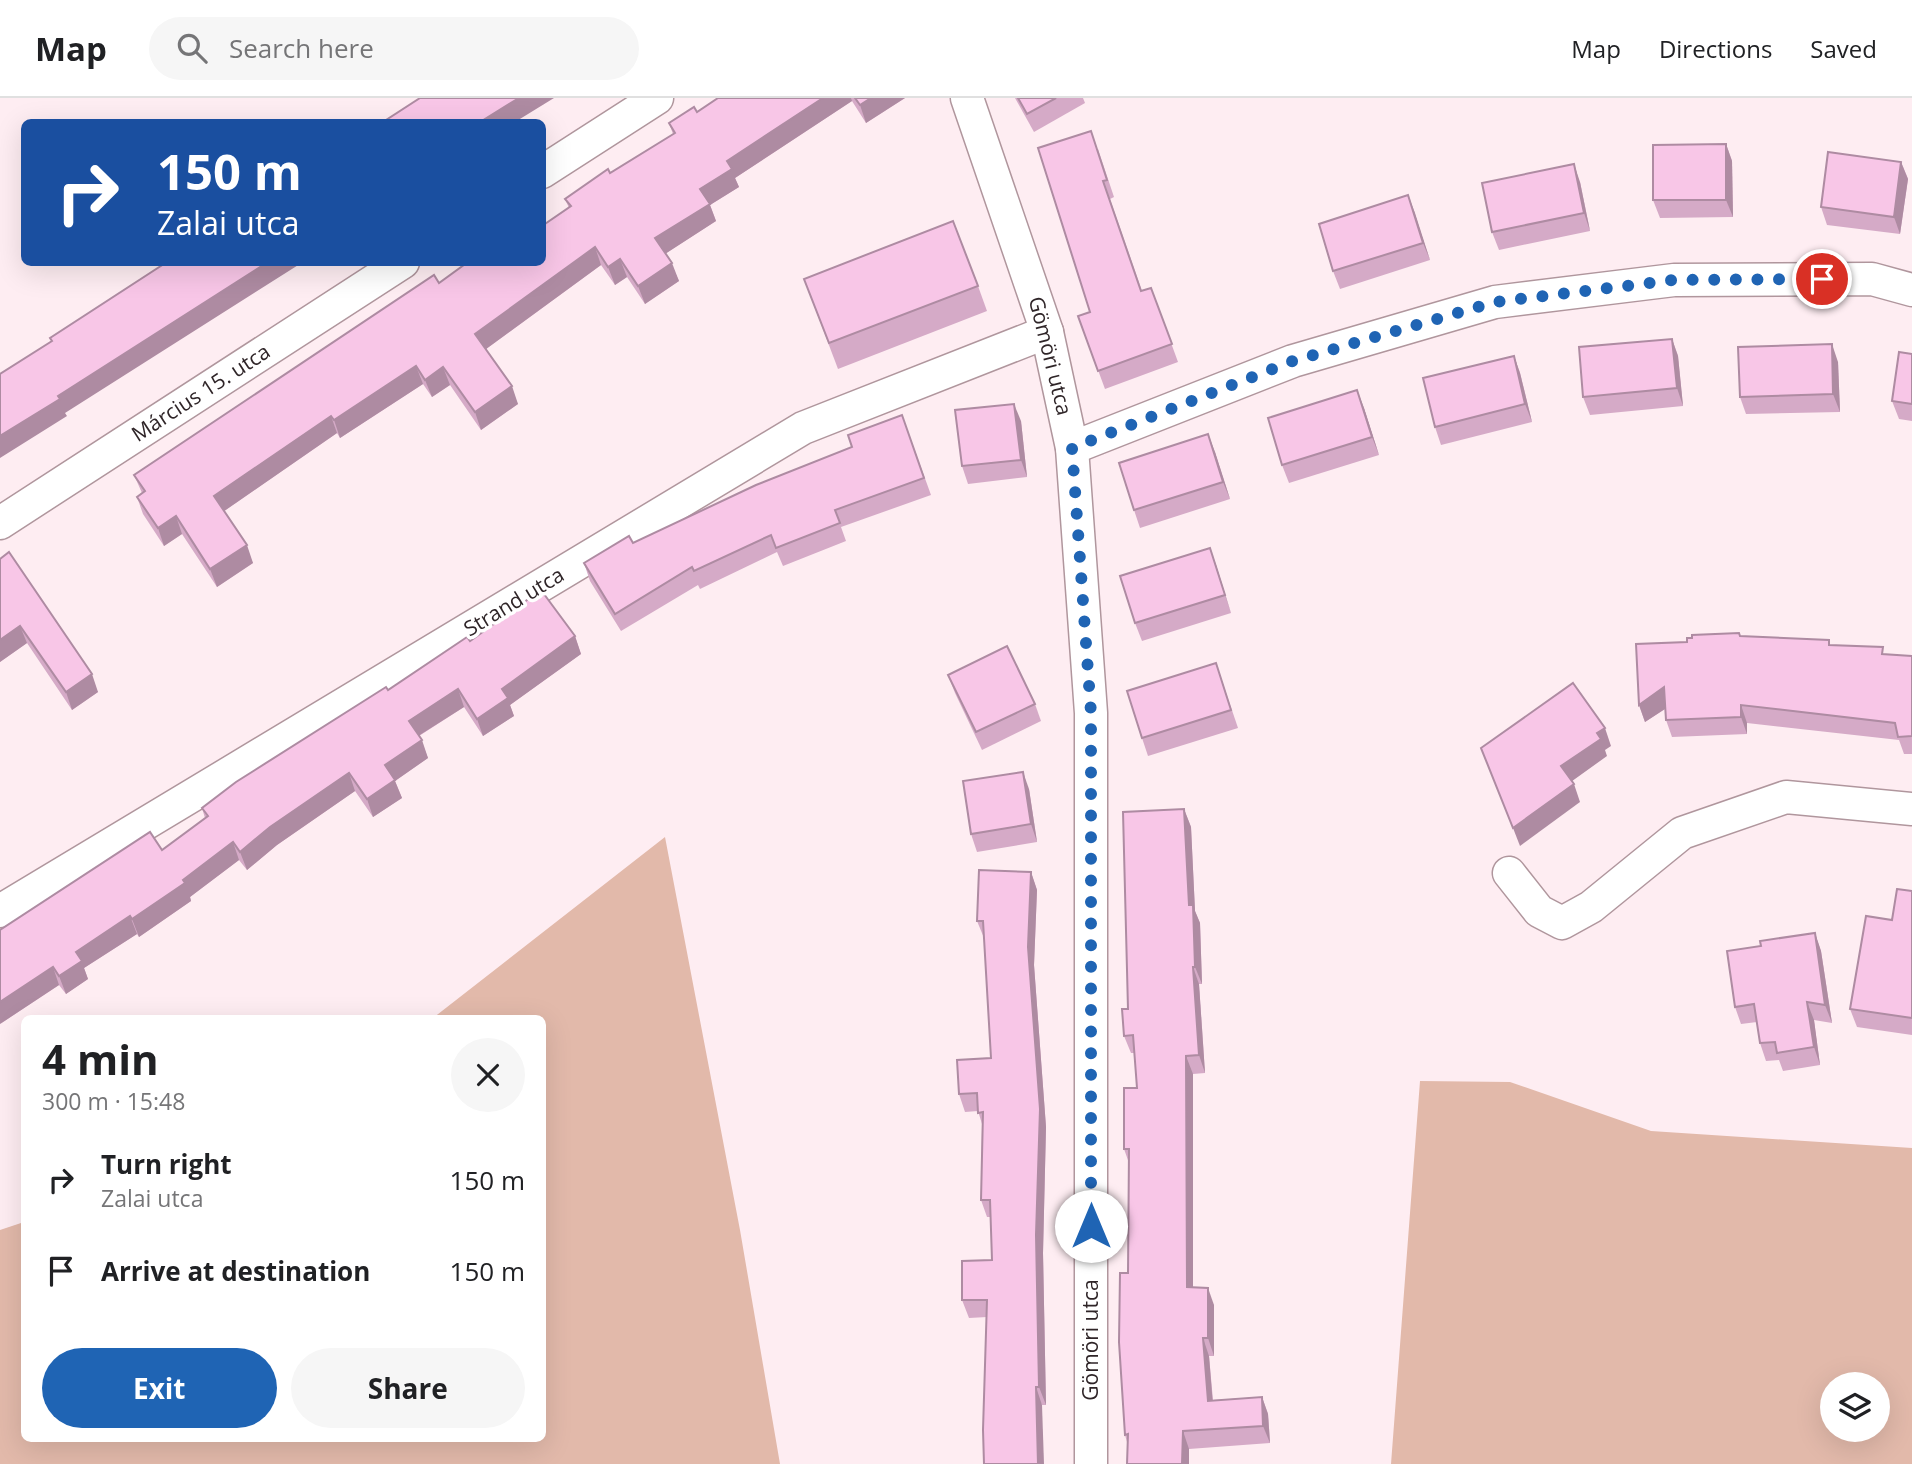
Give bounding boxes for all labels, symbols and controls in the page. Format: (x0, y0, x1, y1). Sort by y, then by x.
search box (149, 17, 639, 80)
text: Map (35, 26, 107, 71)
icon: search (173, 29, 211, 67)
text: Search here (229, 30, 374, 66)
text: Map (1571, 32, 1621, 65)
text: Directions (1659, 32, 1772, 65)
text: Saved (1810, 32, 1877, 65)
text: 150 m (157, 138, 302, 204)
icon: right (42, 147, 133, 238)
text: Zalai utca (157, 201, 299, 244)
pin (1792, 249, 1852, 309)
icon: arrive (1803, 260, 1841, 298)
street label: Gömöri utca (1023, 293, 1079, 418)
street label: Március 15. utca (126, 337, 275, 447)
street label: Strand utca (458, 560, 569, 642)
text: 4 min (42, 1030, 159, 1087)
button: close (451, 1038, 525, 1112)
text: 300 m · 15:48 (42, 1085, 185, 1117)
text: Turn right (101, 1146, 232, 1182)
icon: right (42, 1161, 80, 1199)
text: 150 m (450, 1162, 525, 1198)
text: Zalai utca (101, 1182, 203, 1214)
position arrow (1054, 1189, 1128, 1263)
icon: arrive (42, 1252, 80, 1290)
text: Arrive at destination (101, 1253, 370, 1289)
text: 150 m (450, 1253, 525, 1289)
street label: Gömöri utca (1076, 1279, 1104, 1401)
button: Exit (42, 1348, 277, 1428)
button: Share (291, 1348, 525, 1428)
map controls (1820, 1372, 1890, 1442)
button: layers (1820, 1372, 1890, 1442)

